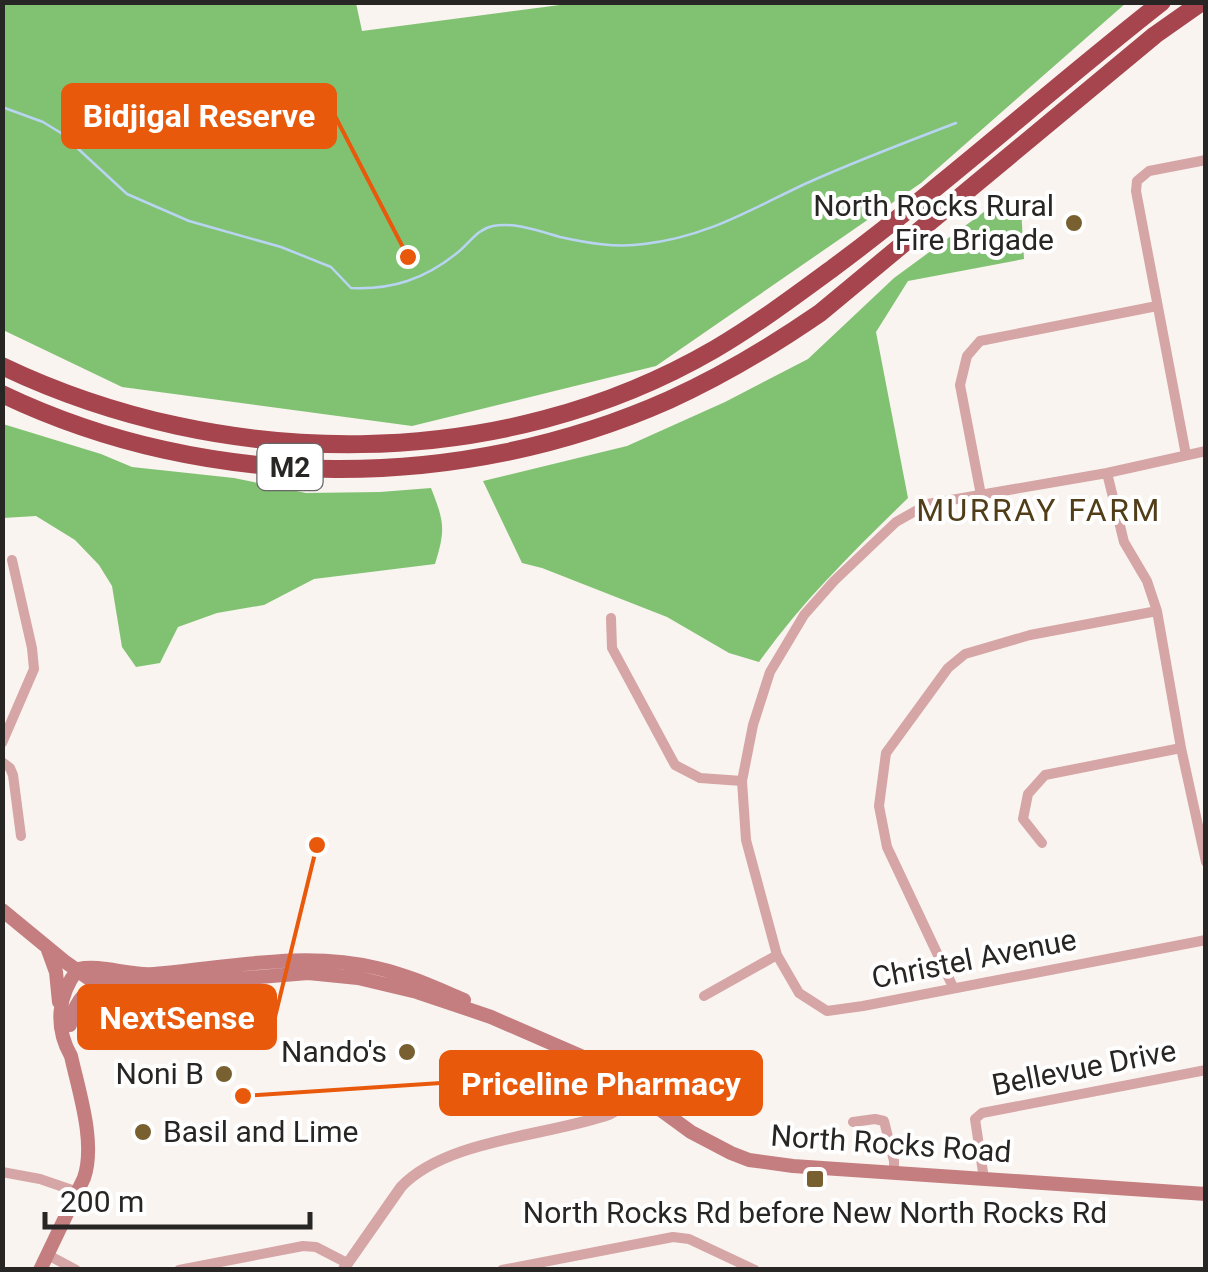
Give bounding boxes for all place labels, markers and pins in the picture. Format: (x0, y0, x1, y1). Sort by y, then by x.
callout: Bidjigal Reserve (63, 85, 335, 147)
place label: North Rocks Rural Fire Brigade (813, 188, 1054, 257)
marker: North Rocks Rural Fire Brigade (1063, 212, 1085, 234)
callout: NextSense (79, 986, 275, 1048)
place label: Nando's (281, 1034, 387, 1069)
marker: Nando's (396, 1041, 418, 1063)
callout: Priceline Pharmacy (441, 1052, 761, 1114)
place label: Noni B (115, 1056, 204, 1091)
marker: Noni B (213, 1063, 235, 1085)
place label: Basil and Lime (163, 1114, 358, 1149)
marker: Basil and Lime (132, 1121, 154, 1143)
marker: North Rocks Rd before New North Rocks Rd (804, 1168, 826, 1190)
place label: North Rocks Rd before New North Rocks Rd (523, 1195, 1107, 1230)

